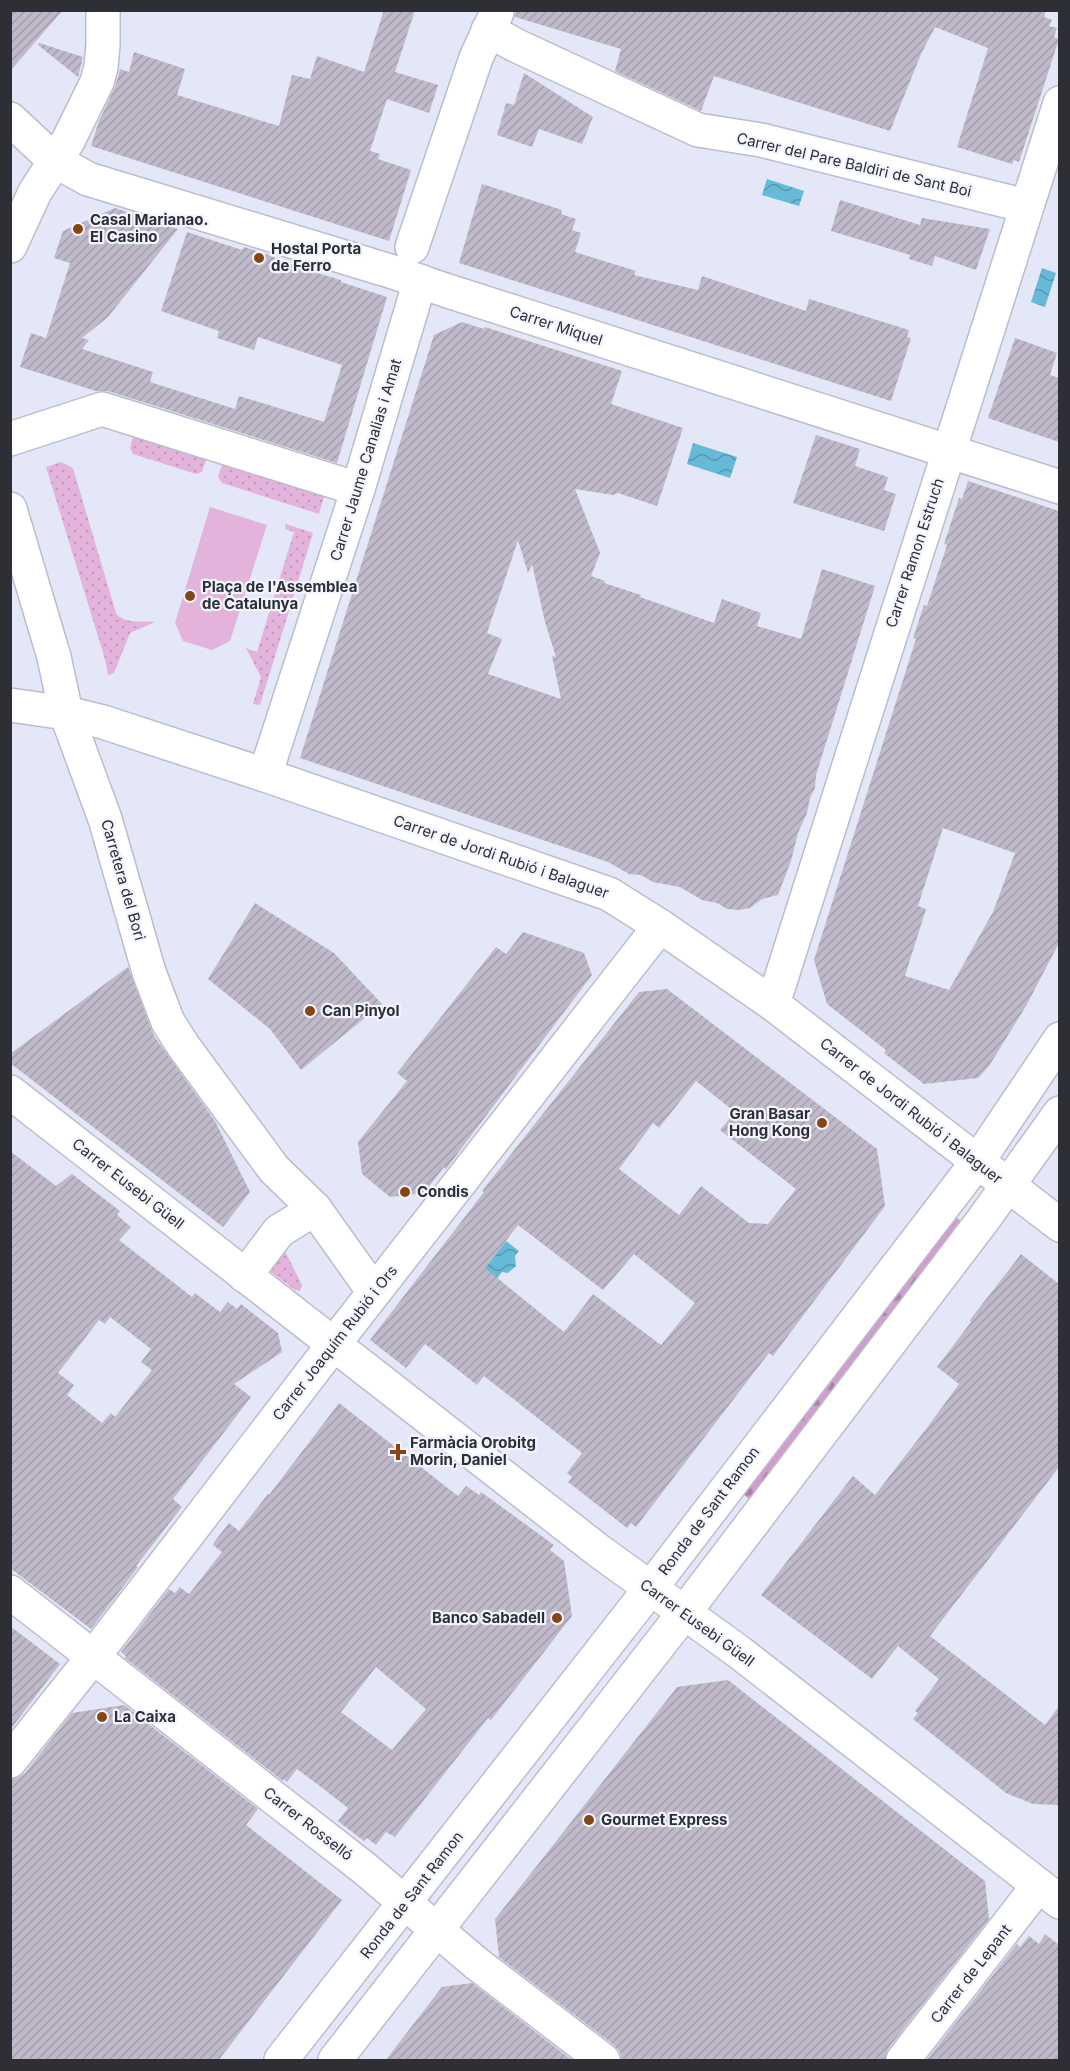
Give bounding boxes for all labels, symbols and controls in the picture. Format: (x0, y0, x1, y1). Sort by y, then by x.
street label: Carrer del Pare Baldiri de Sant Boi (735, 128, 973, 201)
place label: Casal Marianao. El Casino (90, 210, 208, 246)
marker: Casal Marianao. El Casino (71, 222, 85, 236)
place label: Hostal Porta de Ferro (271, 239, 361, 275)
marker: Hostal Porta de Ferro (252, 251, 266, 265)
street label: Carrer Miquel (507, 302, 605, 350)
street label: Carrer Jaume Canalias i Amat (326, 356, 405, 563)
street label: Carrer Ramon Estruch (881, 476, 948, 630)
place label: Plaça de l'Assemblea de Catalunya (202, 577, 357, 613)
marker: Plaça de l'Assemblea de Catalunya (183, 589, 197, 603)
street label: Carrer de Jordi Rubió i Balaguer (391, 811, 612, 903)
street label: Carretera del Bori (97, 817, 150, 943)
place label: Can Pinyol (322, 1001, 400, 1020)
marker: Can Pinyol (303, 1004, 317, 1018)
street label: Carrer de Jordi Rubió i Balaguer (816, 1033, 1007, 1188)
place label: Gran Basar Hong Kong (729, 1104, 810, 1140)
marker: Gran Basar Hong Kong (815, 1116, 829, 1130)
street label: Carrer Eusebi Güell (69, 1134, 188, 1233)
place label: Condis (417, 1182, 469, 1201)
marker: Condis (398, 1185, 412, 1199)
street label: Carrer Joaquim Rubió i Ors (268, 1261, 401, 1424)
place label: Farmàcia Orobitg Morin, Daniel (410, 1433, 536, 1469)
street label: Ronda de Sant Ramon (654, 1443, 763, 1579)
marker: Farmàcia Orobitg Morin, Daniel (391, 1445, 405, 1459)
street label: Carrer Eusebi Güell (636, 1575, 758, 1671)
place label: Banco Sabadell (432, 1608, 545, 1627)
marker: Banco Sabadell (550, 1611, 564, 1625)
place label: La Caixa (114, 1707, 176, 1726)
marker: La Caixa (95, 1710, 109, 1724)
street label: Carrer Rosselló (260, 1783, 357, 1865)
place label: Gourmet Express (601, 1810, 727, 1829)
marker: Gourmet Express (582, 1813, 596, 1827)
street label: Ronda de Sant Ramon (356, 1827, 467, 1962)
street label: Carrer de Lepant (926, 1920, 1015, 2027)

